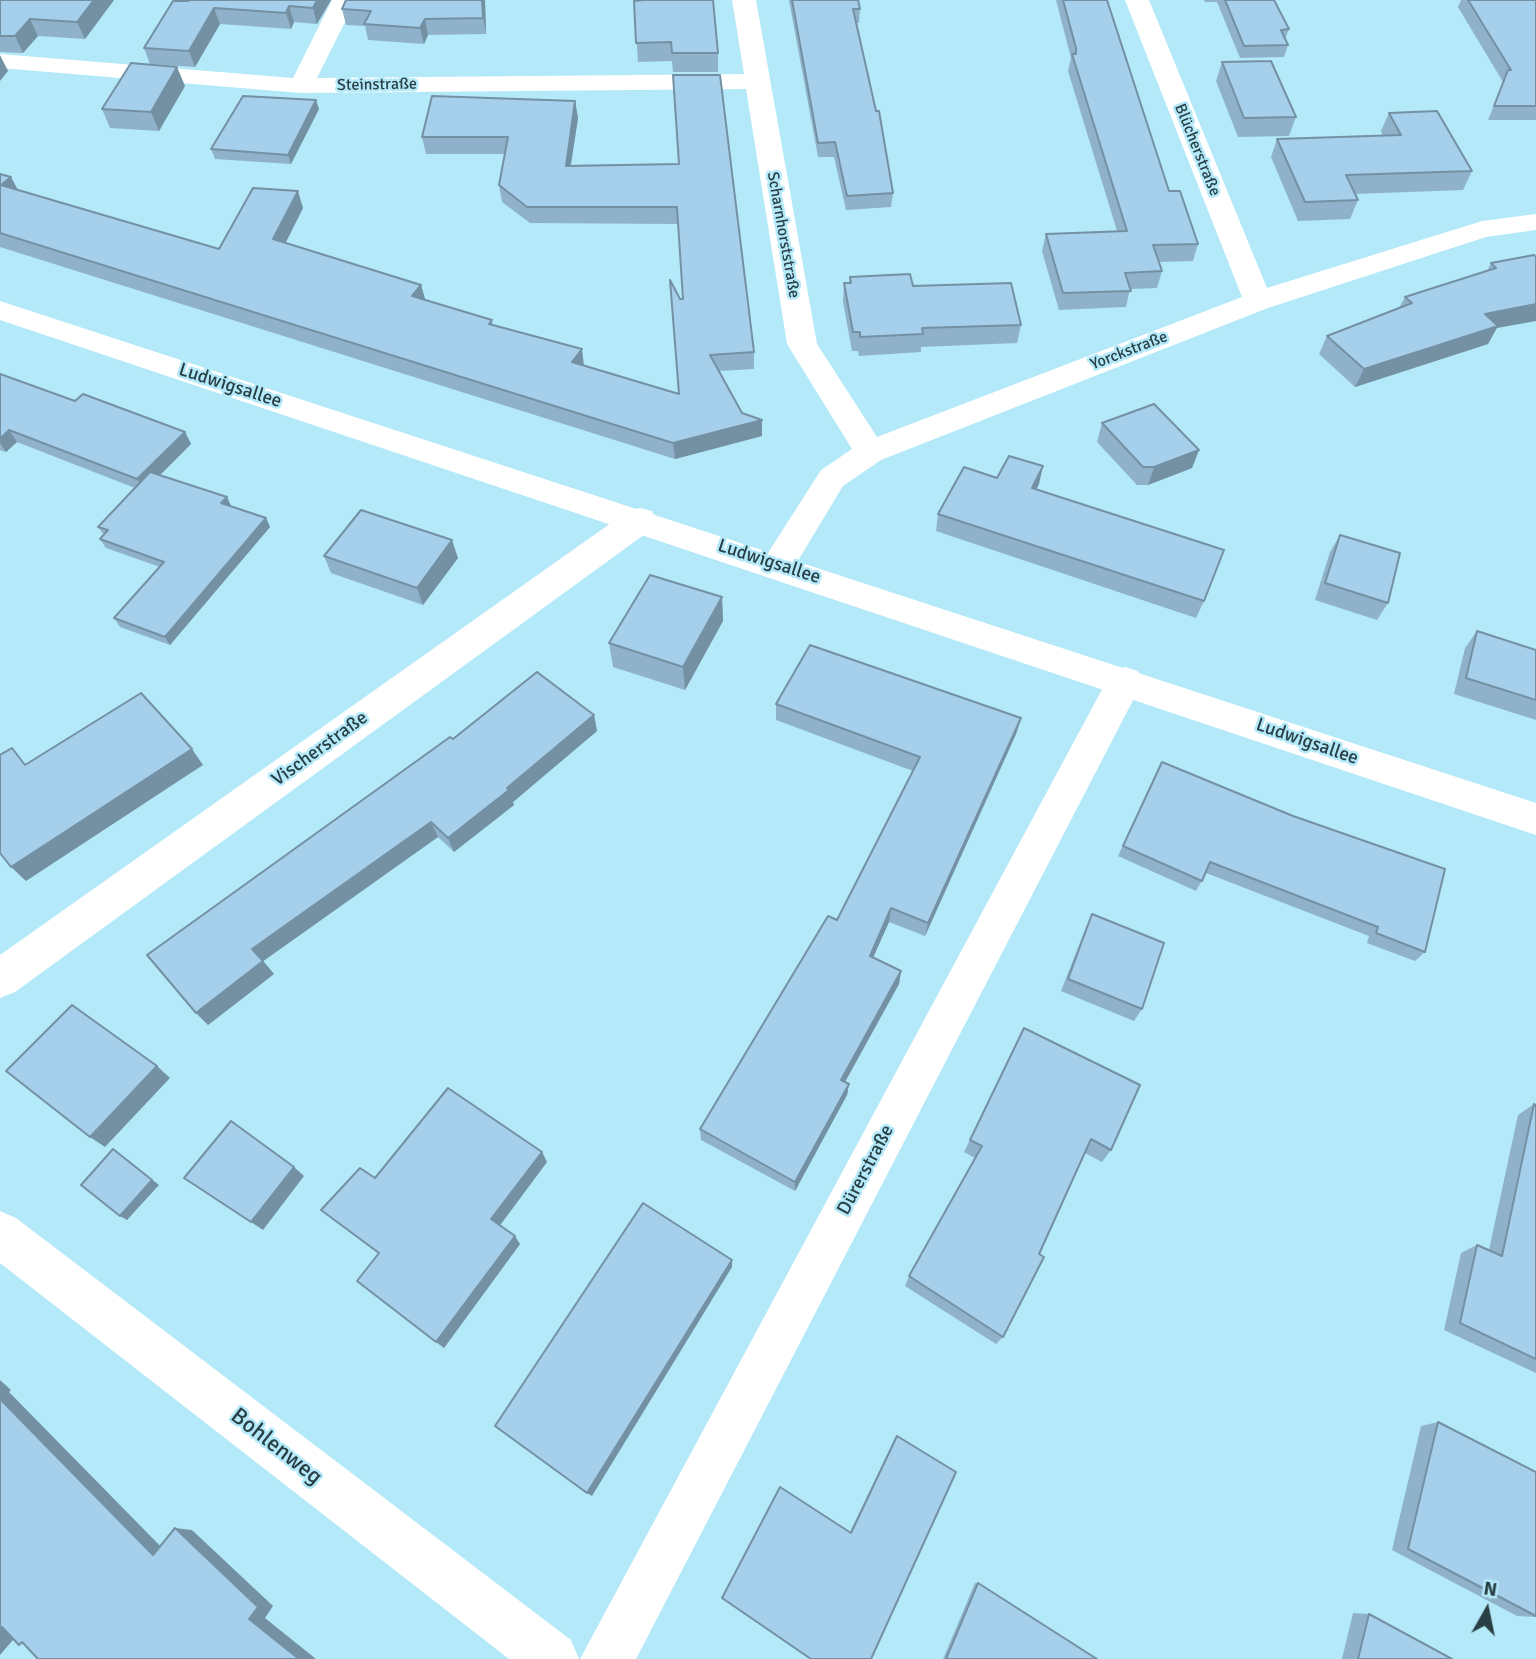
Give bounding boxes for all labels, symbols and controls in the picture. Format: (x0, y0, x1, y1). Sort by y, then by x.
street label: Steinstraße (337, 75, 417, 95)
street label: Blücherstraße (1170, 101, 1224, 199)
street label: Scharnhorststraße (762, 170, 804, 300)
street label: Yorckstraße (1088, 328, 1170, 374)
street label: Ludwigsallee (176, 359, 284, 413)
street label: Ludwigsallee (715, 535, 823, 589)
street label: Vischerstraße (268, 707, 372, 791)
street label: Ludwigsallee (1253, 714, 1361, 770)
street label: Dürerstraße (833, 1121, 899, 1219)
street label: Bohlenweg (225, 1403, 327, 1491)
north arrow (1452, 1575, 1522, 1645)
text: N (1482, 1576, 1499, 1602)

